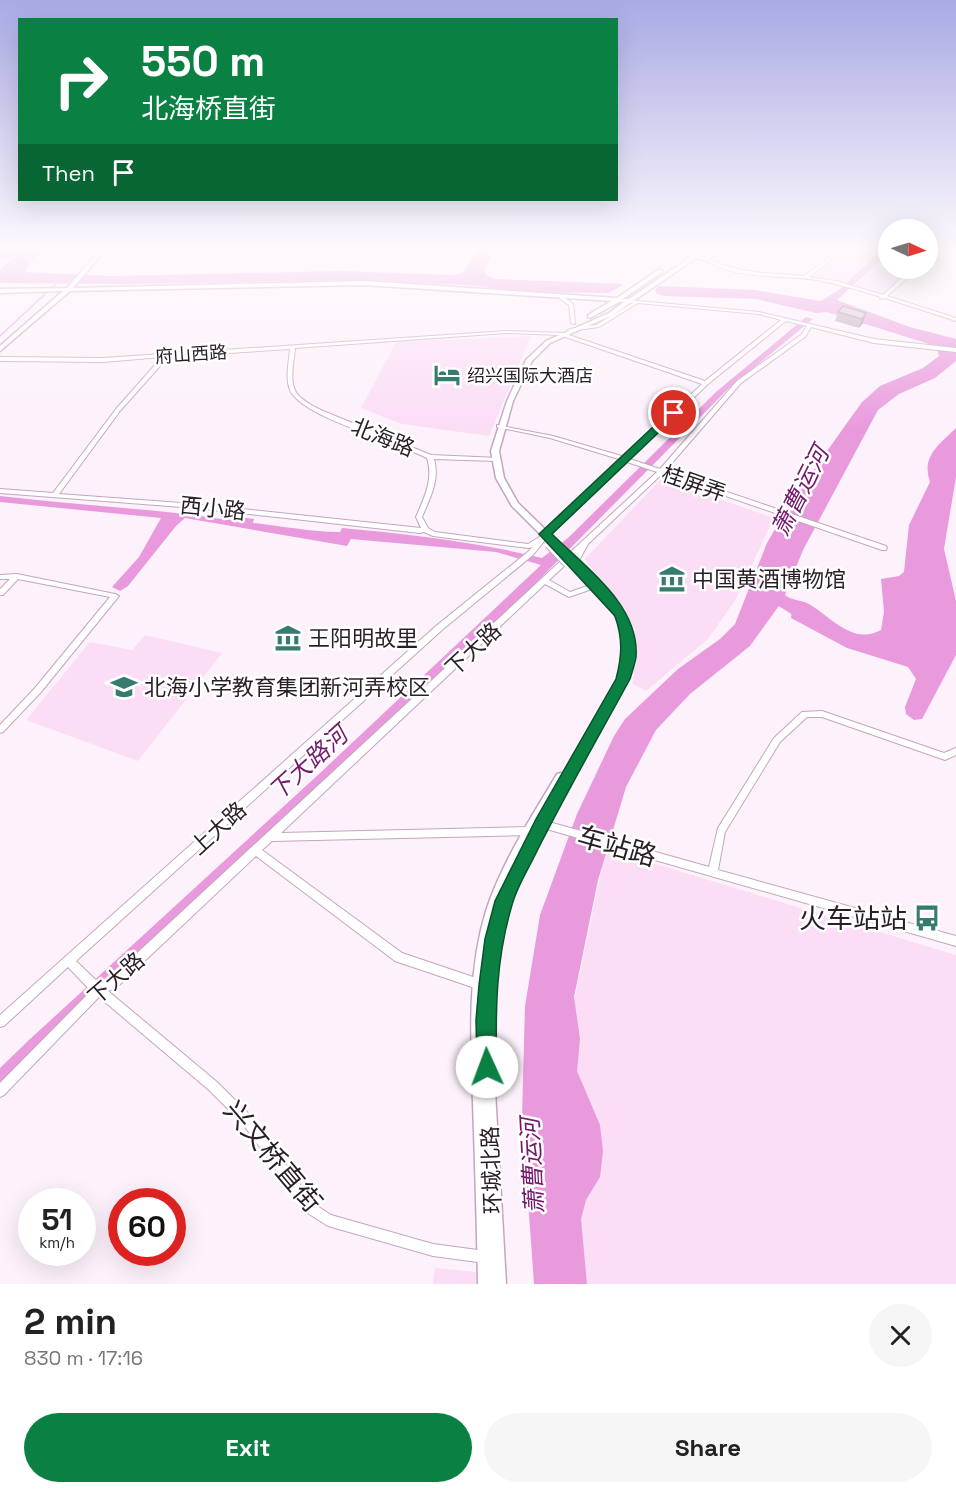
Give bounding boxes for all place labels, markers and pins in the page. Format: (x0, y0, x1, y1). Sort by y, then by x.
hotel icon: 绍兴国际大酒店 (432, 360, 462, 390)
place label: 绍兴国际大酒店 (467, 364, 593, 387)
pin (648, 387, 699, 438)
museum icon: 中国黄酒博物馆 (657, 564, 687, 594)
place label: 中国黄酒博物馆 (692, 565, 846, 593)
museum icon: 王阳明故里 (273, 623, 303, 653)
place label: 王阳明故里 (308, 624, 418, 652)
school or university icon: 北海小学教育集团新河弄校区 (109, 672, 139, 702)
place label: 北海小学教育集团新河弄校区 (144, 673, 430, 701)
place label: 火车站站 (799, 901, 907, 936)
bus stop icon: 火车站站 (912, 903, 942, 933)

